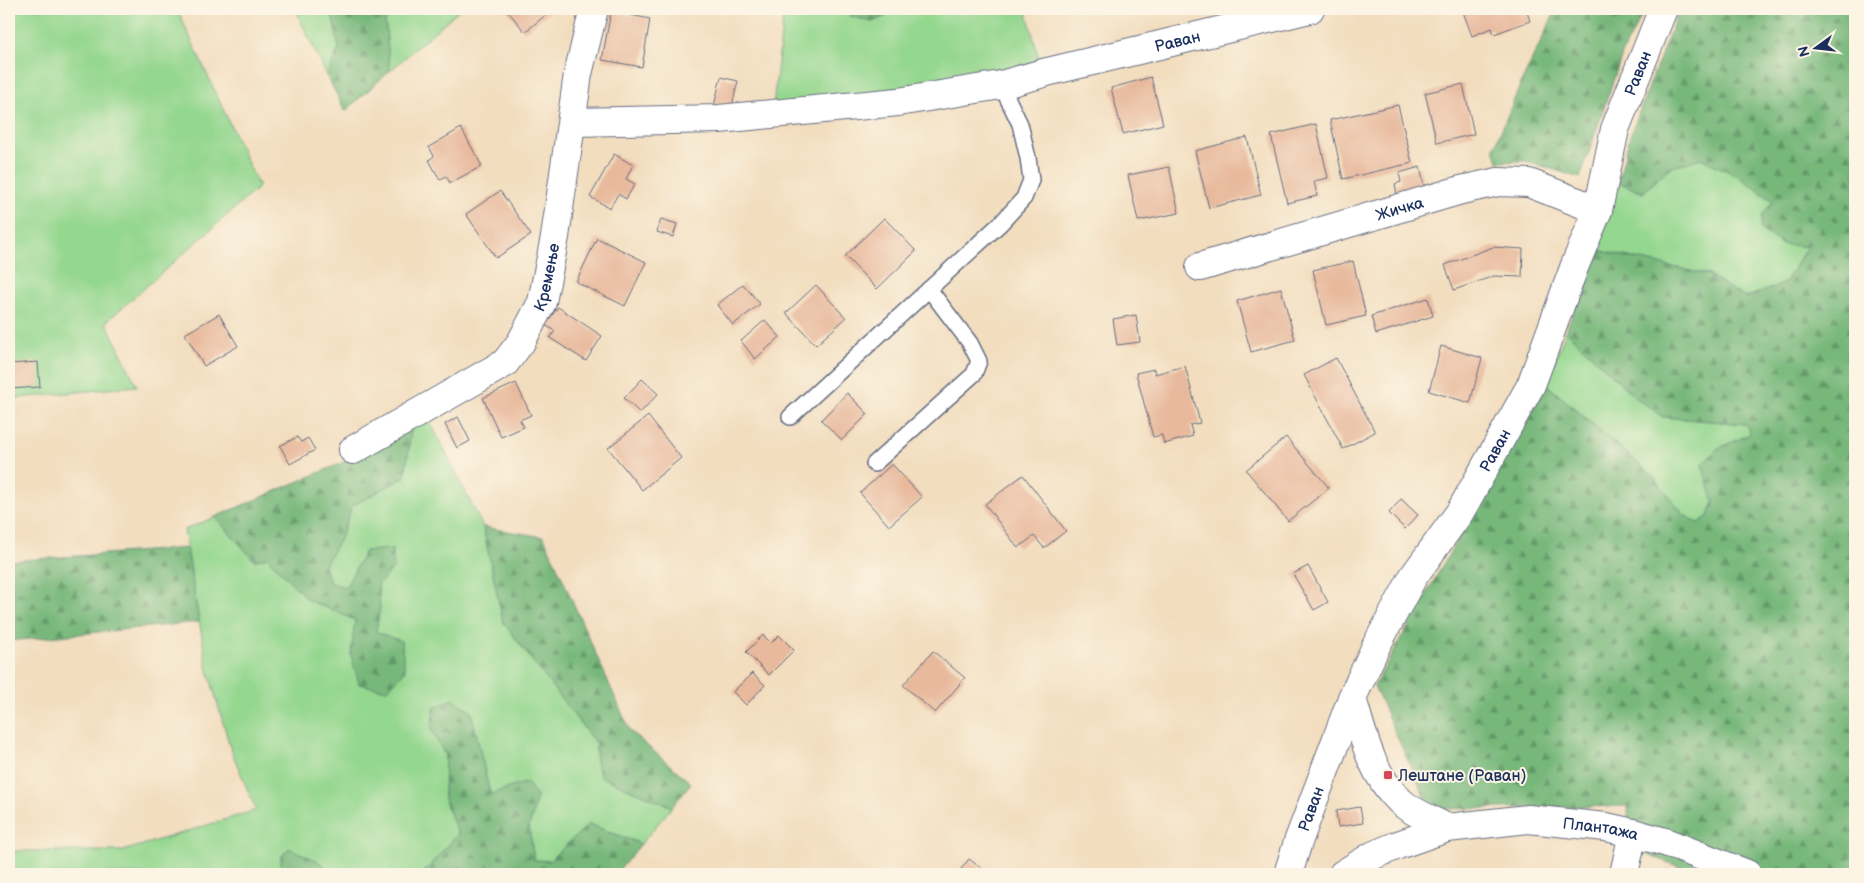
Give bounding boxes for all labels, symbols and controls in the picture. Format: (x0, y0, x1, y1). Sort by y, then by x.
north arrow (1792, 22, 1842, 72)
street label: Раван (1153, 28, 1202, 57)
text: N (1794, 44, 1813, 59)
street label: Раван (1621, 49, 1656, 99)
street label: Жичка (1374, 193, 1427, 226)
street label: Кремење (531, 242, 565, 315)
street label: Раван (1476, 426, 1516, 476)
place label: Лештане (Раван) (1397, 767, 1526, 786)
marker: Лештане (Раван) (1382, 769, 1394, 781)
street label: Раван (1295, 784, 1329, 834)
street label: Плантажа (1562, 815, 1641, 845)

